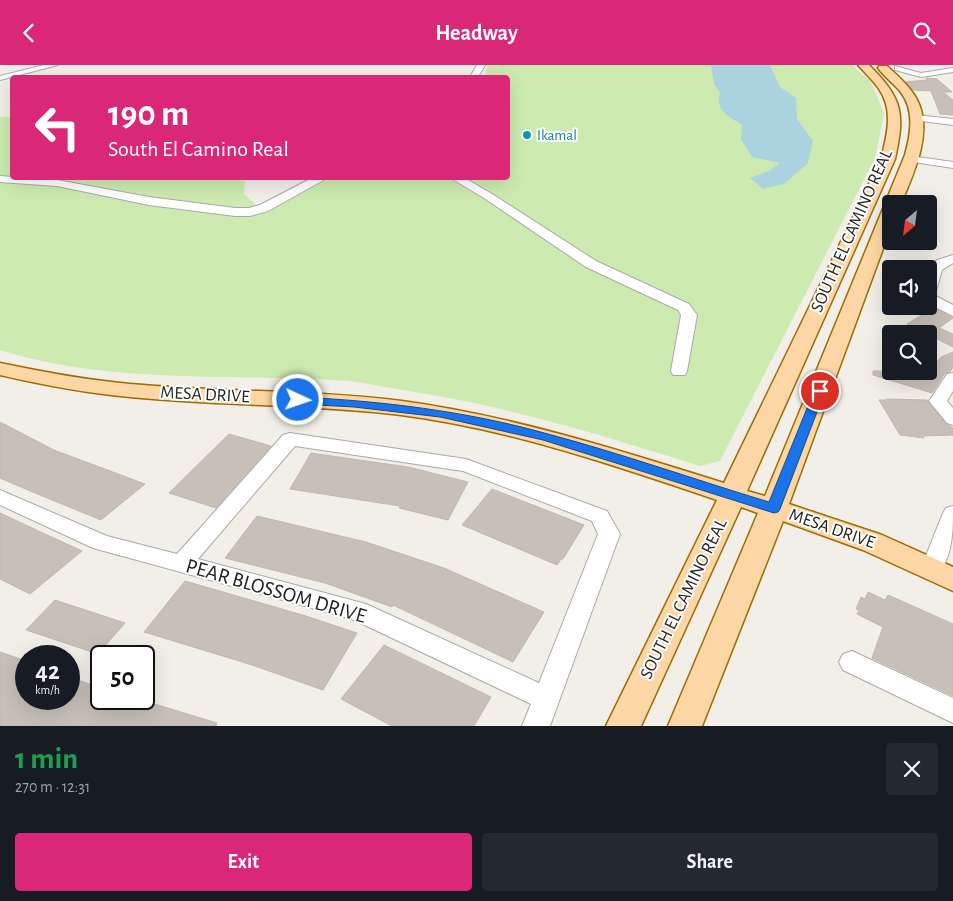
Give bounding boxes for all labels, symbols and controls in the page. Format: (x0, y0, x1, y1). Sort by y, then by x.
icon: back (15, 19, 43, 47)
icon: search (910, 19, 938, 47)
text: Headway (435, 22, 518, 44)
icon: left (25, 95, 90, 160)
text: 190 m (108, 97, 189, 132)
place label: Ikamal (537, 128, 577, 143)
marker: Ikamal (521, 129, 533, 141)
text: South El Camino Real (108, 138, 289, 160)
street label: SOUTH EL CAMINO REAL (808, 146, 896, 315)
north arrow (882, 195, 938, 250)
map controls (882, 195, 937, 380)
button: sound (882, 260, 937, 315)
button: search (882, 325, 937, 380)
pin (799, 370, 841, 412)
position arrow (271, 373, 323, 425)
icon: arrive (806, 377, 834, 405)
street label: MESA DRIVE (160, 384, 251, 406)
street label: MESA DRIVE (787, 506, 878, 552)
street label: SOUTH EL CAMINO REAL (637, 515, 731, 682)
street label: PEAR BLOSSOM DRIVE (183, 555, 369, 627)
speed limit sign: 50 (90, 645, 155, 710)
text: 42 (35, 659, 60, 684)
text: km/h (35, 684, 60, 696)
button: close (886, 743, 938, 795)
text: 1 min (15, 744, 78, 774)
text: 270 m · 12:31 (15, 779, 90, 795)
button: Exit (15, 833, 472, 891)
button: Share (482, 833, 938, 891)

